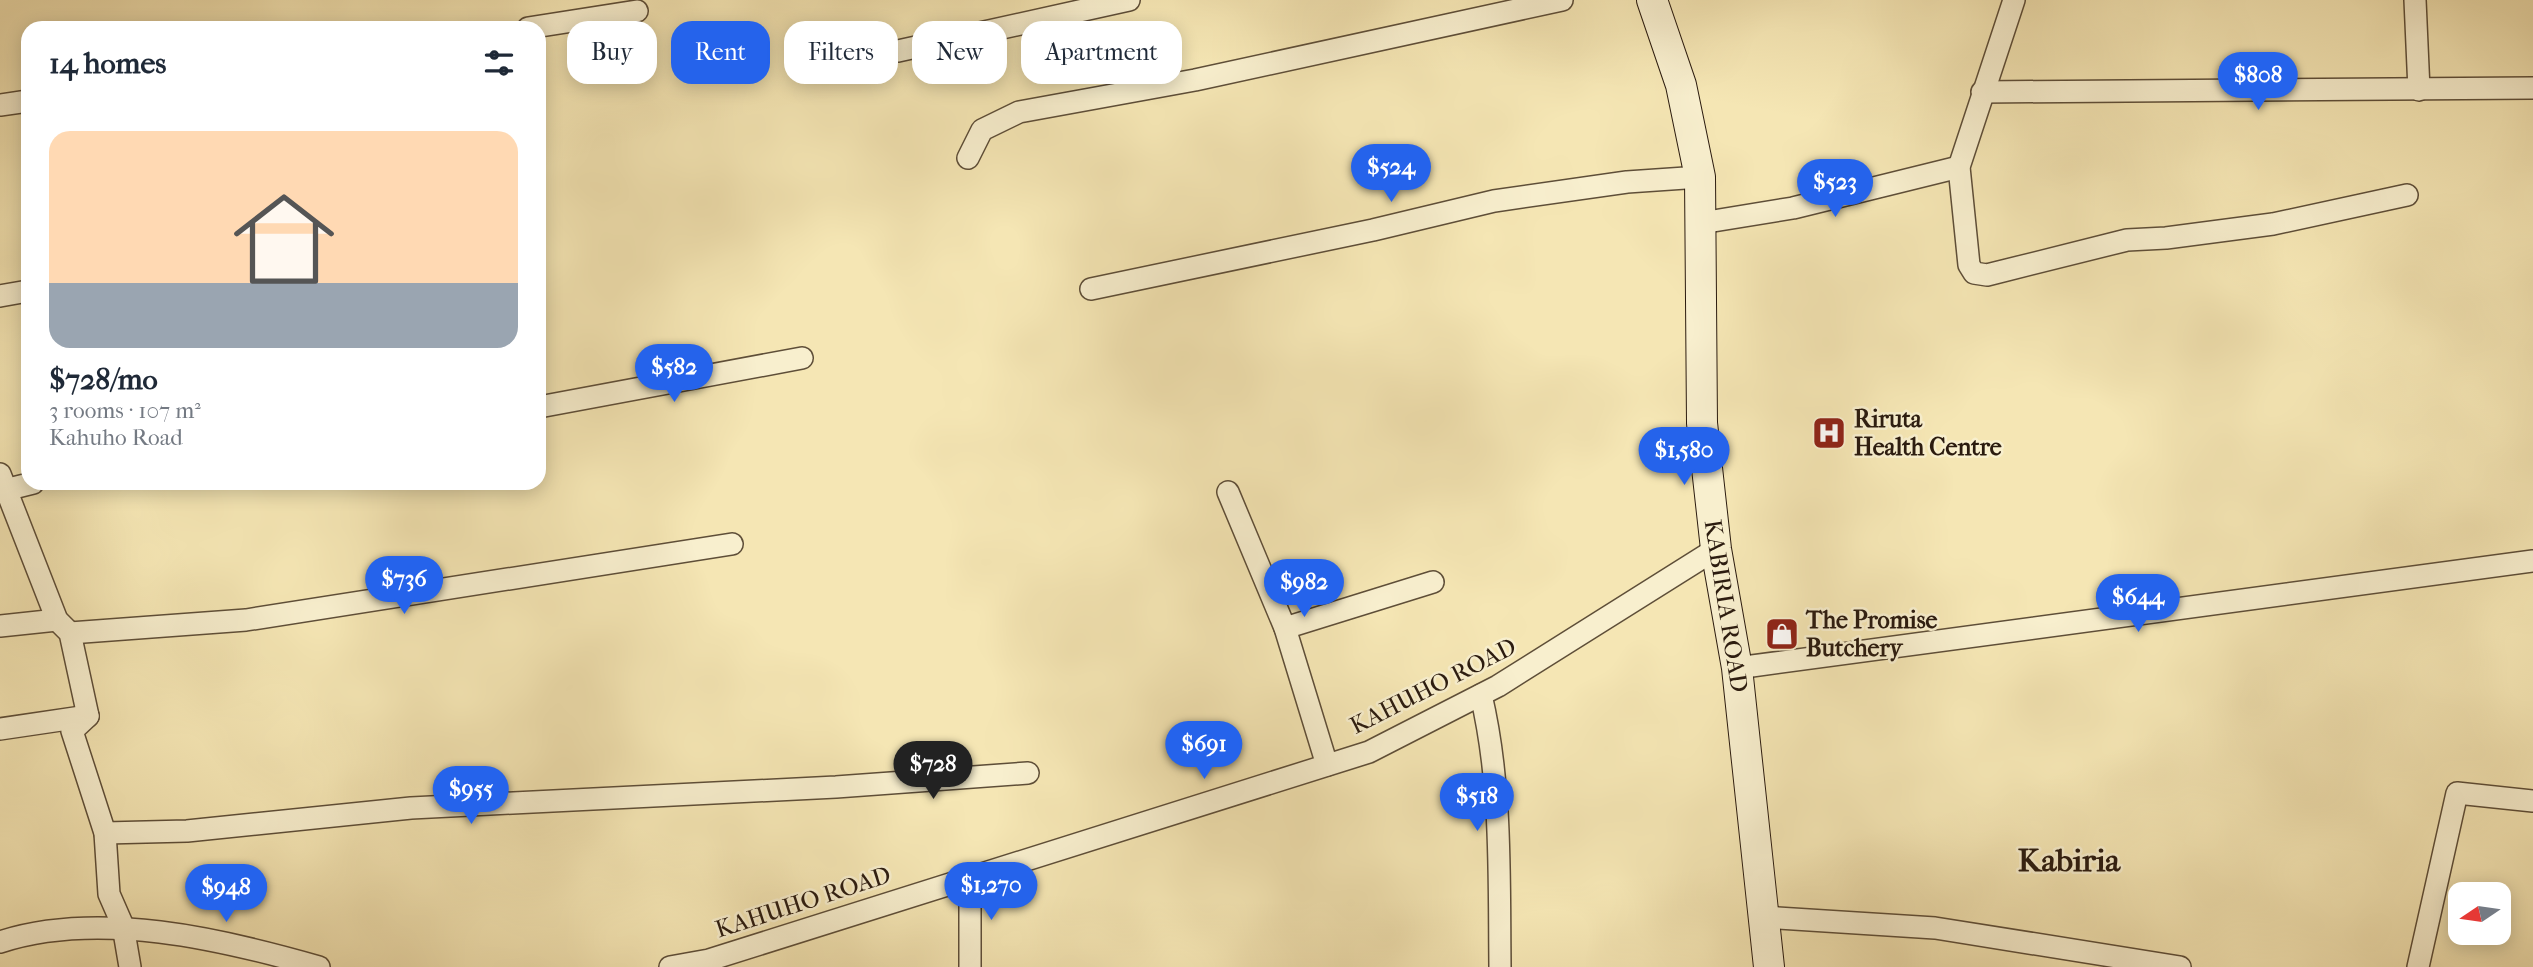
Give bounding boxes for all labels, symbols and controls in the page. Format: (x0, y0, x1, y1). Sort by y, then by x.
chip: Buy (567, 21, 657, 84)
chip: Rent (671, 21, 770, 84)
chip: Filters (784, 21, 898, 84)
chip: New (912, 21, 1007, 84)
chip: Apartment (1021, 21, 1182, 84)
icon: filters (480, 44, 518, 82)
text: 14 homes (49, 46, 166, 81)
pin: $808 (2217, 52, 2299, 112)
text: $808 (2234, 61, 2282, 88)
pin: $524 (1350, 144, 1432, 204)
text: $524 (1367, 153, 1415, 180)
pin: $523 (1794, 160, 1876, 219)
text: $523 (1813, 168, 1857, 195)
icon: home (221, 176, 347, 302)
pin: $582 (633, 344, 715, 404)
text: $582 (651, 353, 697, 380)
text: $728/mo (49, 362, 158, 397)
text: 3 rooms · 107 m² (49, 397, 201, 424)
place label: Riruta Health Centre (1854, 405, 2002, 461)
hospital icon: Riruta Health Centre (1810, 414, 1848, 452)
text: Kahuho Road (49, 424, 183, 451)
pin: $1,580 (1627, 428, 1741, 487)
text: $1,580 (1655, 436, 1713, 463)
street label: KABIRIA ROAD (1699, 518, 1753, 694)
pin: $736 (363, 556, 445, 616)
pin: $982 (1263, 560, 1345, 619)
text: $736 (381, 565, 427, 592)
text: $982 (1280, 568, 1328, 595)
pin: $644 (2097, 574, 2179, 634)
text: $644 (2112, 583, 2164, 610)
place label: The Promise Butchery (1805, 606, 1938, 662)
shop icon: The Promise Butchery (1763, 615, 1801, 653)
street label: KAHUHO ROAD (1345, 632, 1521, 740)
pin: $691 (1163, 722, 1245, 781)
text: $691 (1181, 730, 1227, 757)
pin: $728 (892, 742, 974, 801)
text: $728 (909, 750, 957, 777)
pin: $955 (430, 766, 512, 826)
pin: $518 (1436, 774, 1518, 833)
text: $955 (449, 775, 493, 802)
text: $518 (1456, 782, 1498, 809)
district label: Kabiria (2018, 842, 2121, 879)
street label: KAHUHO ROAD (712, 860, 894, 944)
pin: $1,270 (934, 862, 1048, 922)
pin: $948 (185, 864, 267, 924)
text: $1,270 (960, 871, 1022, 898)
text: $948 (201, 873, 251, 900)
north arrow (2448, 882, 2511, 945)
map controls (2448, 882, 2511, 945)

